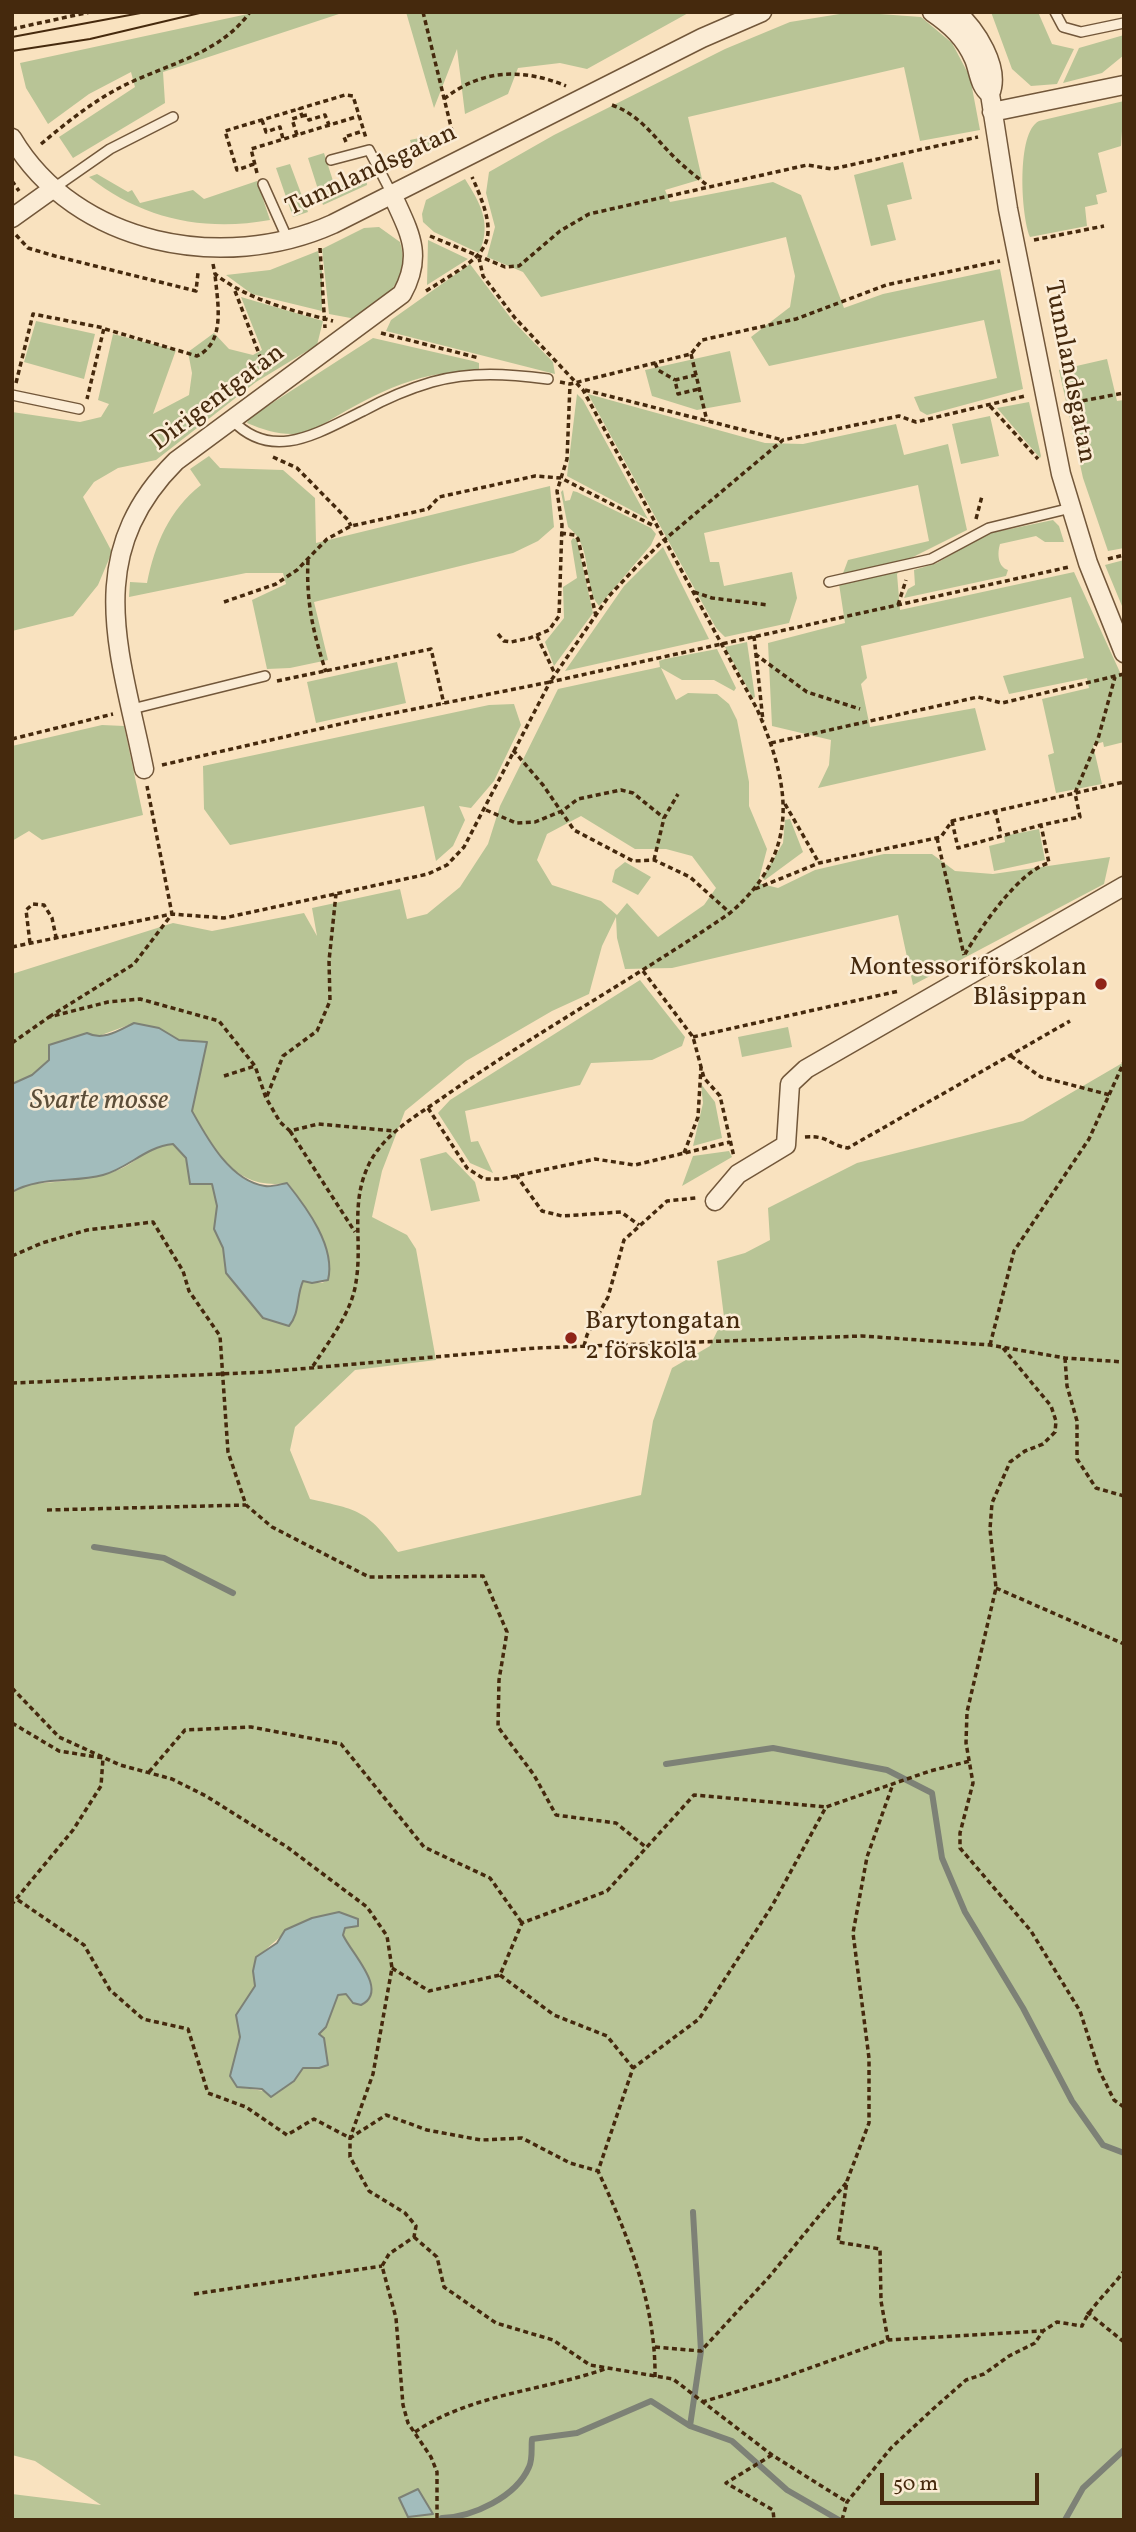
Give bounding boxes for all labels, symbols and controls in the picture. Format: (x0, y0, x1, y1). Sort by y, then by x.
street label: Tunnlandsgatan (282, 119, 462, 225)
street label: Tunnlandsgatan (1035, 278, 1101, 466)
street label: Dirigentgatan (146, 339, 292, 459)
place label: Montessoriförskolan Blåsippan (849, 953, 1087, 1014)
marker: Montessoriförskolan Blåsippan (1093, 976, 1109, 992)
water label: Svarte mosse (30, 1086, 168, 1120)
place label: Barytongatan 2 förskola (585, 1307, 741, 1368)
marker: Barytongatan 2 förskola (563, 1330, 579, 1346)
scale bar (884, 2458, 1043, 2502)
text: 50 m (893, 2470, 938, 2499)

